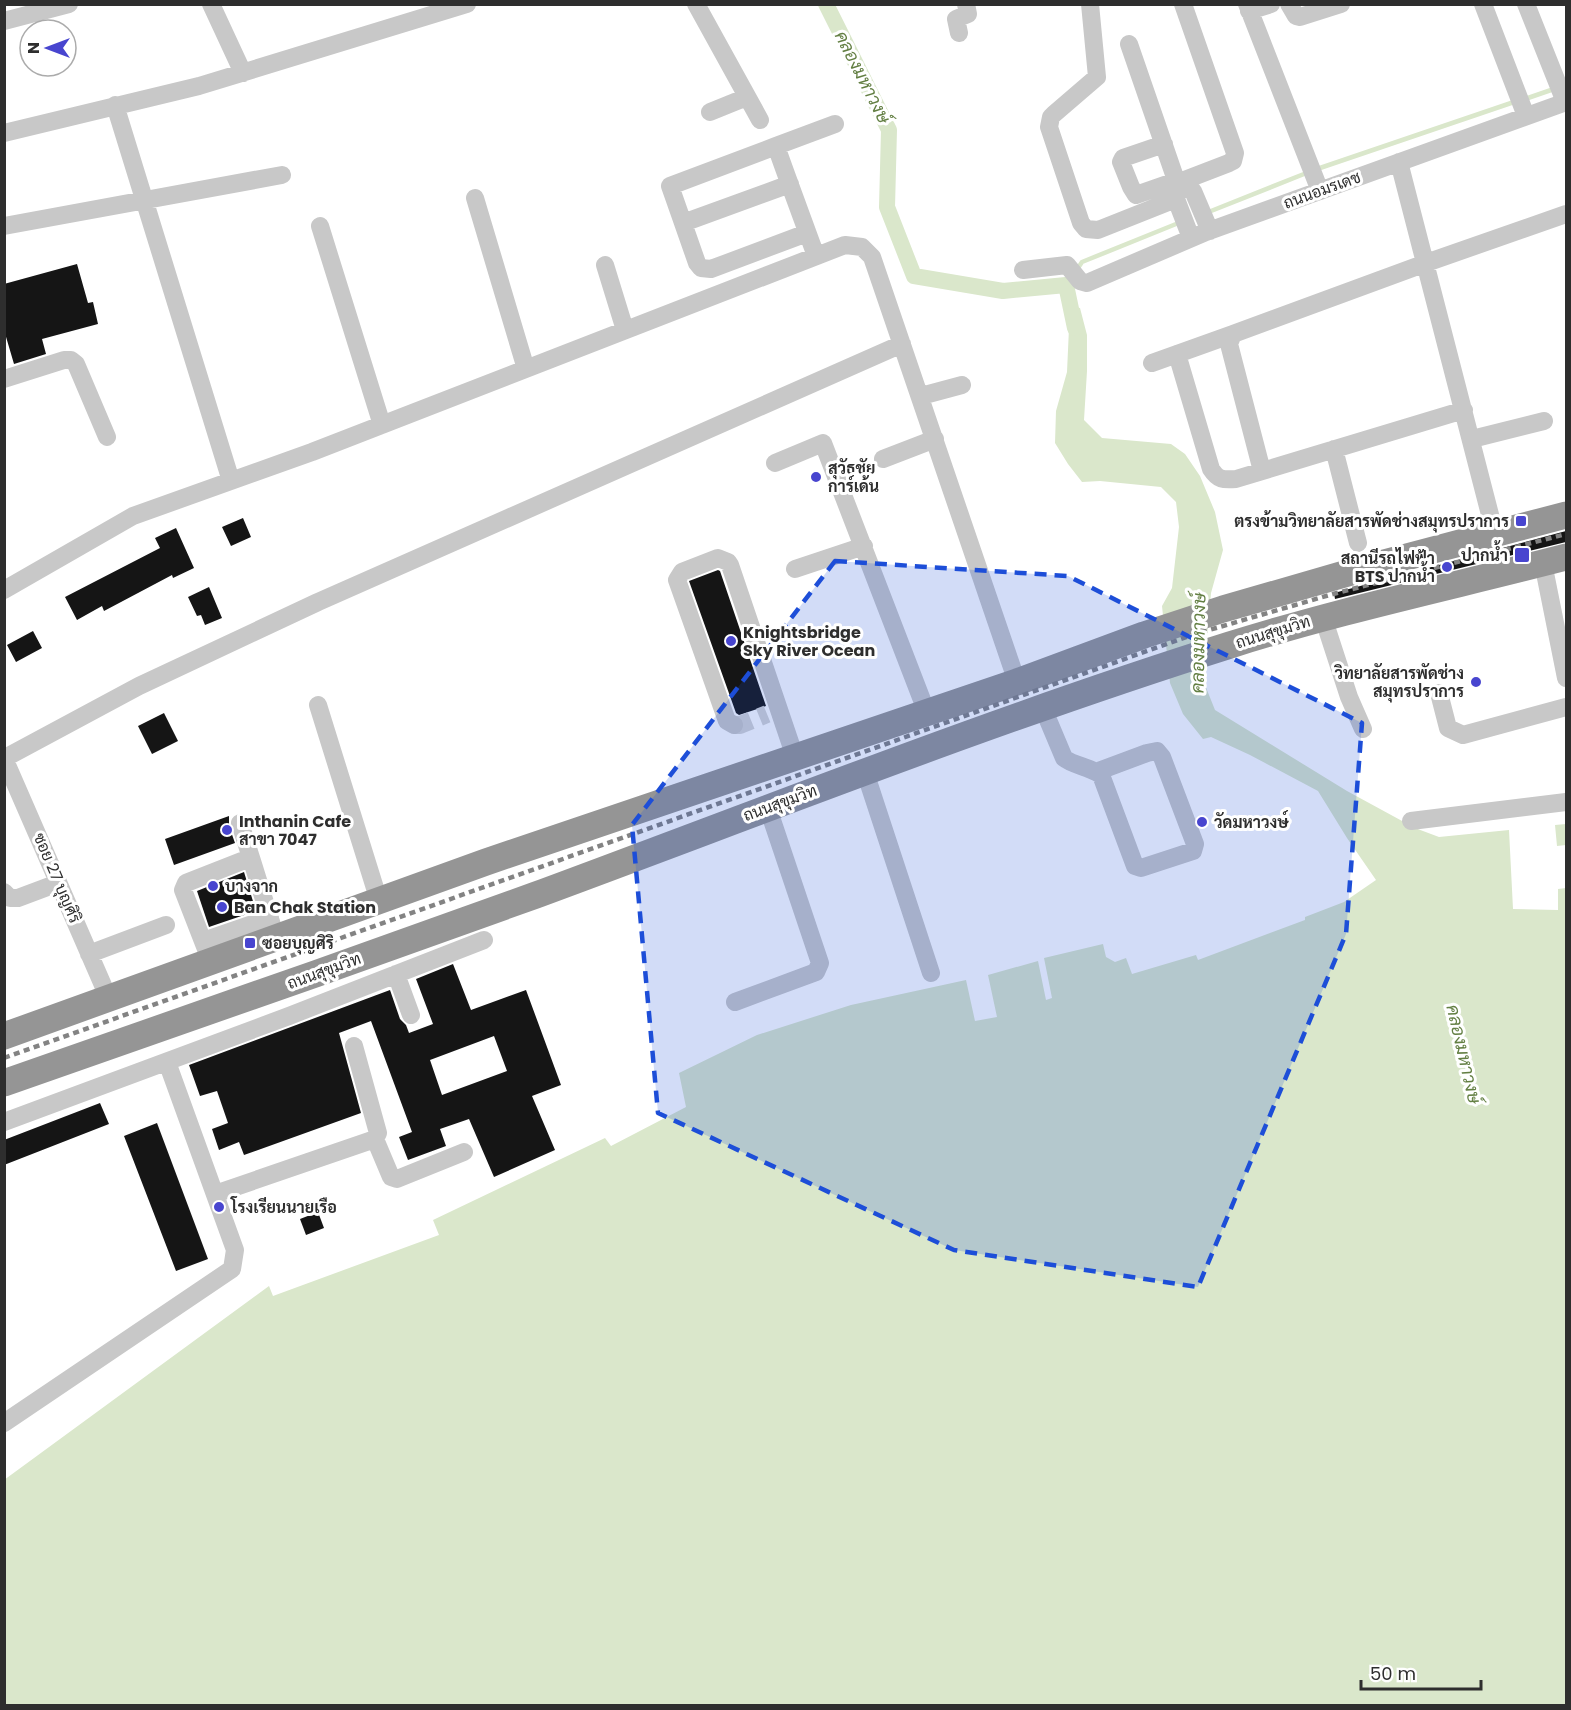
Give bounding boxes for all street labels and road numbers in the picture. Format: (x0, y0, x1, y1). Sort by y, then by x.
street label: ถนนอมรเดช (1280, 165, 1364, 215)
street label: ถนนสุขุมวิท (1233, 610, 1313, 654)
street label: ถนนสุขุมวิท (740, 779, 820, 827)
street label: ซอย 27 บุญศิริ (28, 829, 86, 927)
street label: ถนนสุขุมวิท (284, 947, 364, 995)

